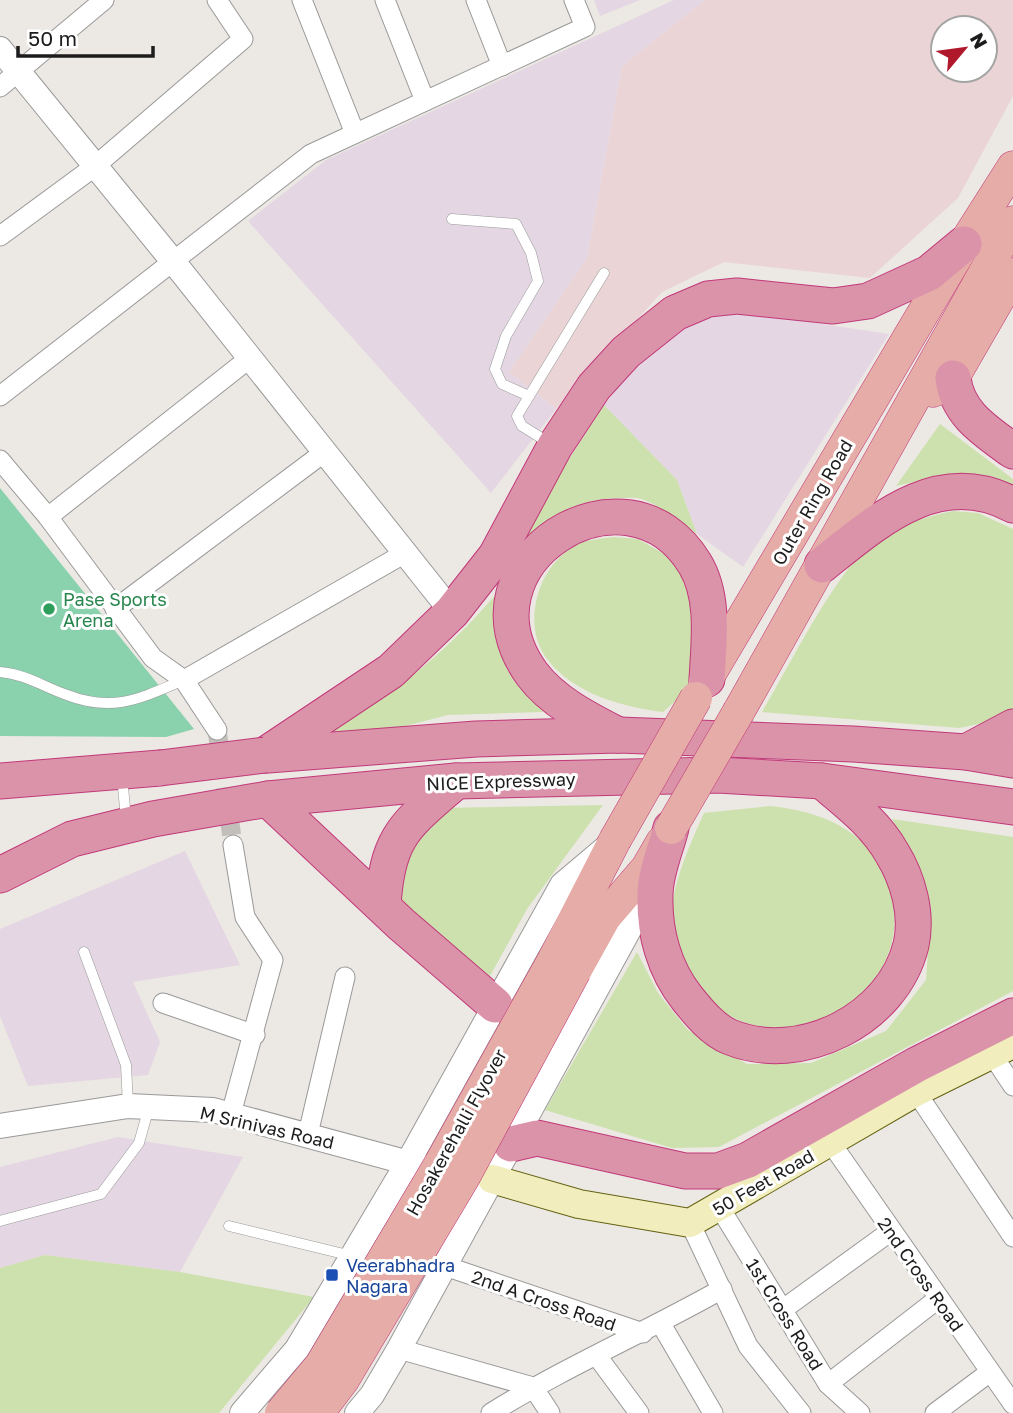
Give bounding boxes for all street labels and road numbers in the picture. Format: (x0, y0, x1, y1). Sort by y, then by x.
street label: Outer Ring Road (767, 435, 857, 569)
street label: NICE Expressway (426, 767, 576, 795)
street label: Hosakerehalli Flyover (401, 1045, 511, 1219)
street label: M Srinivas Road (198, 1101, 336, 1153)
street label: 50 Feet Road (708, 1144, 818, 1220)
street label: 2nd Cross Road (873, 1213, 969, 1335)
street label: 1st Cross Road (742, 1254, 828, 1374)
street label: 2nd A Cross Road (469, 1265, 619, 1335)

